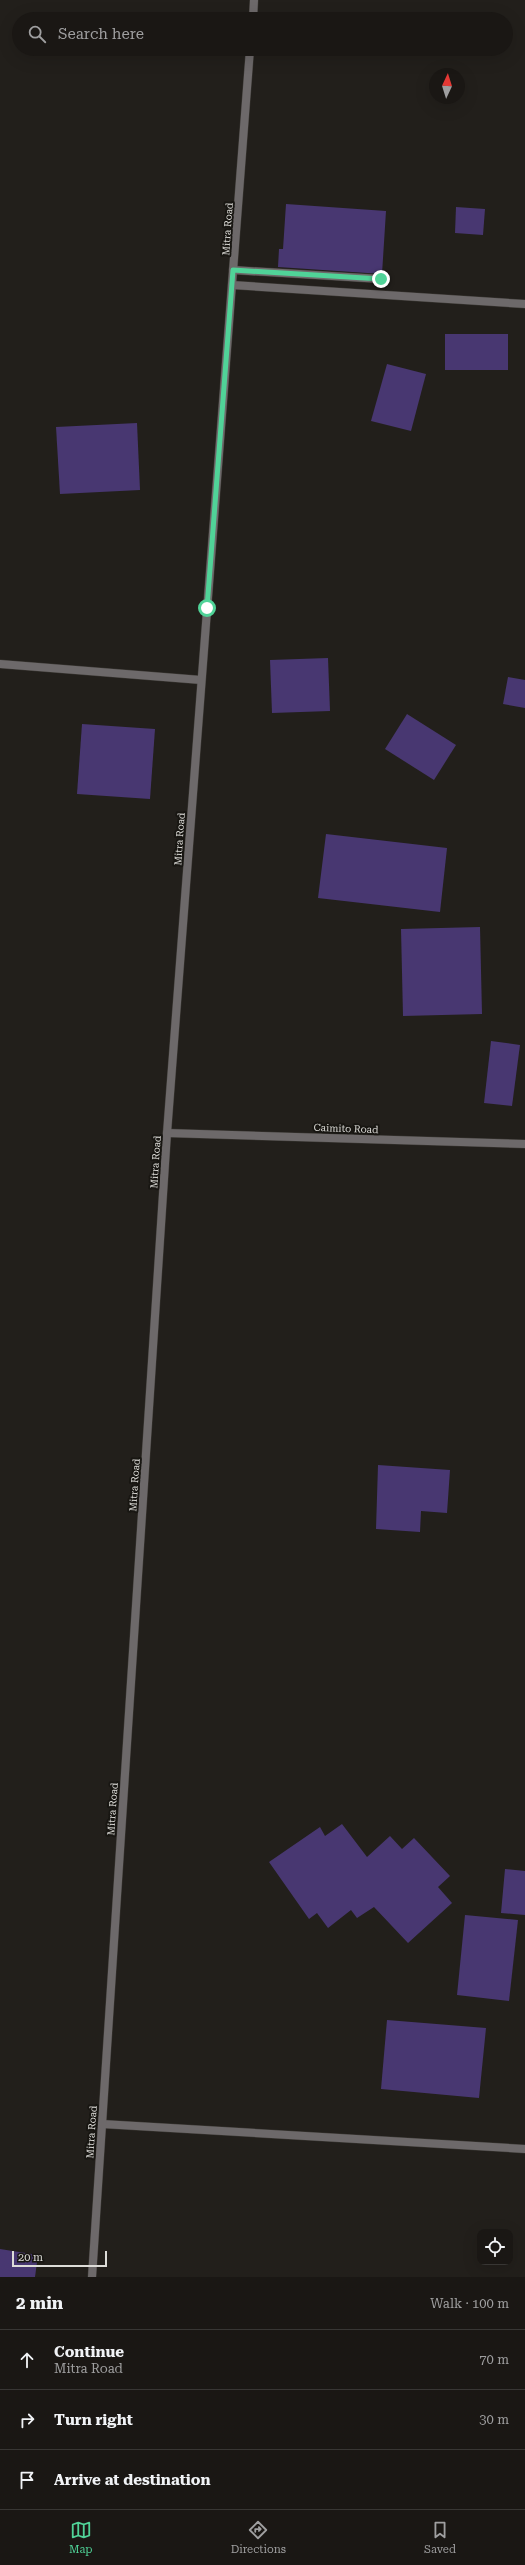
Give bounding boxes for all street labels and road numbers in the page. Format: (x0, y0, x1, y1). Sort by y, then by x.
street label: Mitra Road (220, 202, 235, 256)
street label: Mitra Road (172, 812, 187, 866)
street label: Caimito Road (313, 1122, 379, 1135)
street label: Mitra Road (148, 1135, 163, 1189)
street label: Mitra Road (127, 1458, 142, 1512)
street label: Mitra Road (105, 1782, 120, 1836)
street label: Mitra Road (84, 2105, 99, 2159)

